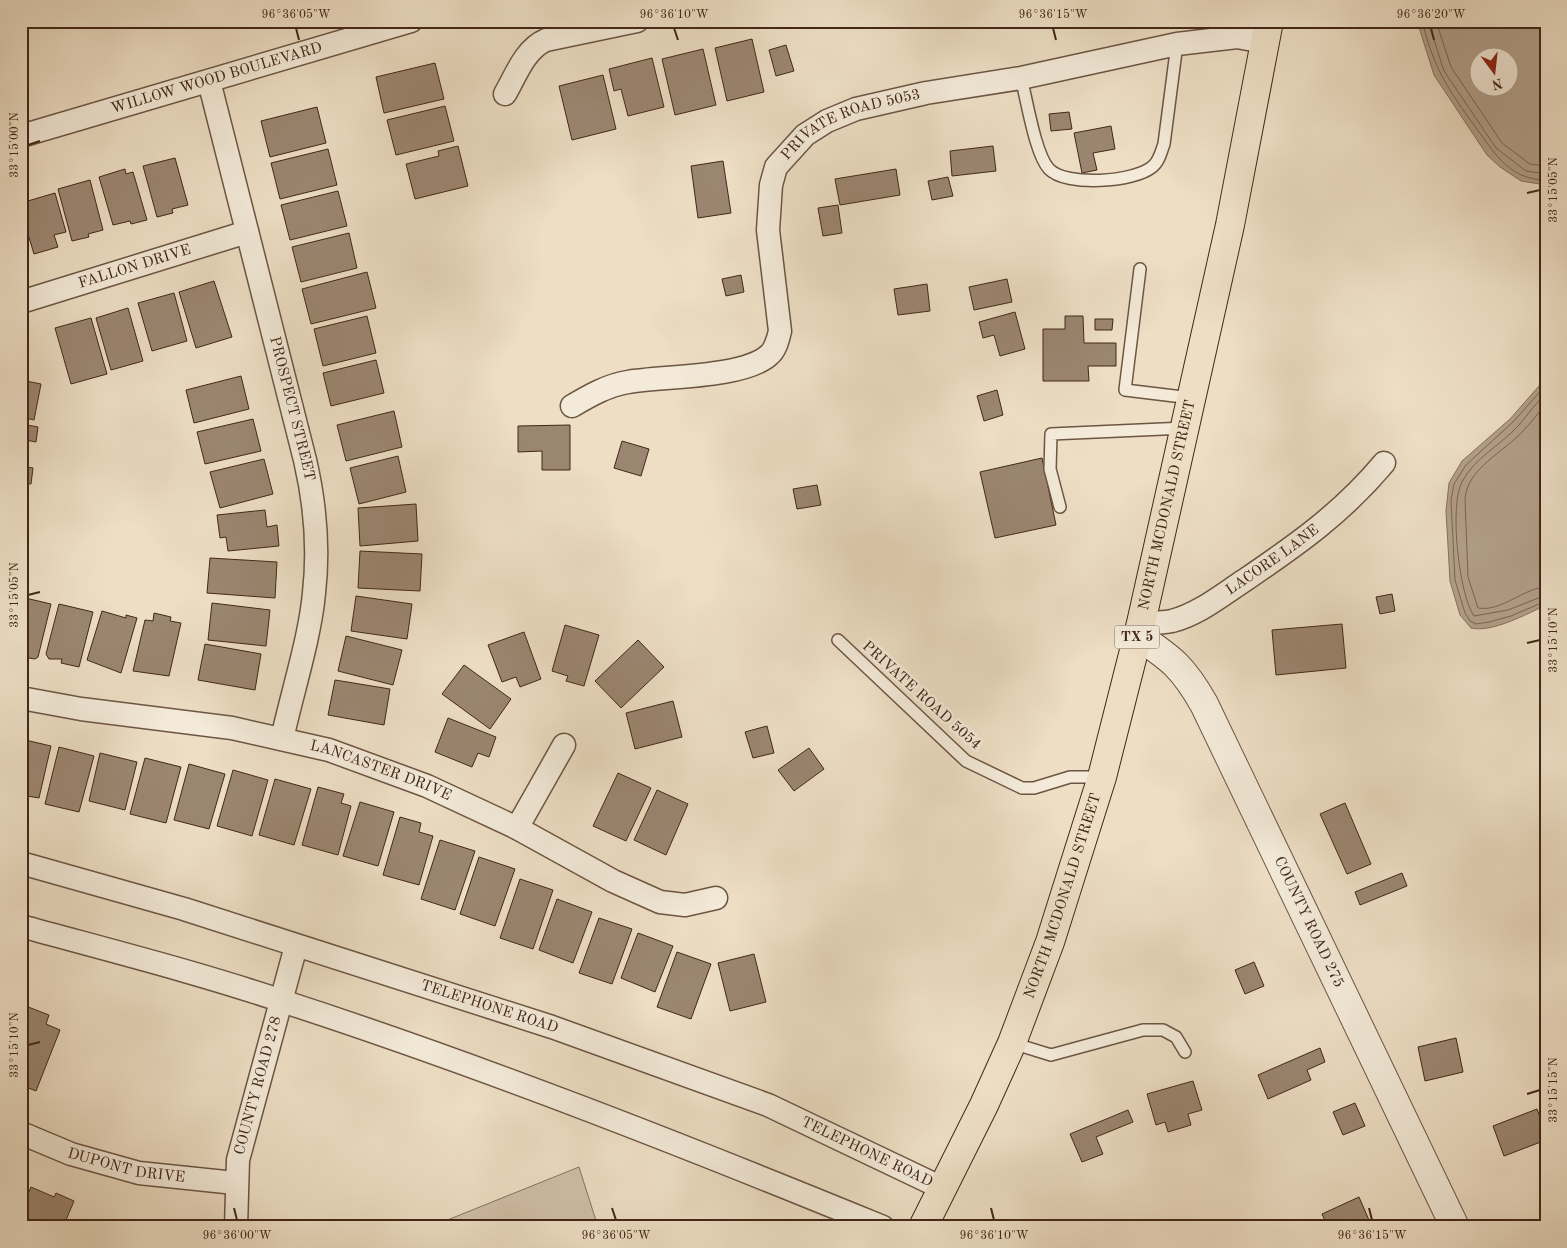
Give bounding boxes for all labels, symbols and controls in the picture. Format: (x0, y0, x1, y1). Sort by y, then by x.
text: 96°36'05"W (261, 8, 331, 21)
text: 96°36'15"W (1018, 8, 1088, 21)
text: 96°36'10"W (639, 9, 709, 21)
text: 96°36'20"W (1396, 9, 1466, 21)
street label: WILLOW WOOD BOULEVARD (109, 40, 324, 117)
north arrow (1470, 48, 1520, 98)
text: N (1490, 75, 1504, 92)
street label: PRIVATE ROAD 5053 (779, 87, 922, 163)
text: 33°15'00"N (8, 112, 21, 178)
text: 33°15'05"N (1547, 157, 1560, 223)
street label: FALLON DRIVE (77, 242, 193, 291)
street label: PROSPECT STREET (266, 335, 317, 482)
street label: NORTH MCDONALD STREET (1137, 398, 1198, 612)
street label: LACORE LANE (1223, 522, 1322, 598)
text: 33°15'05"N (8, 562, 21, 628)
text: 33°15'10"N (1547, 607, 1560, 673)
road number: TX 5 (1114, 626, 1160, 649)
street label: PRIVATE ROAD 5054 (859, 639, 983, 753)
street label: LANCASTER DRIVE (308, 738, 453, 804)
street label: NORTH MCDONALD STREET (1022, 792, 1104, 1001)
street label: COUNTY ROAD 275 (1271, 854, 1346, 990)
street label: TELEPHONE ROAD (419, 978, 560, 1036)
text: 33°15'10"N (8, 1012, 21, 1078)
street label: COUNTY ROAD 278 (232, 1015, 284, 1157)
text: 33°15'15"N (1547, 1057, 1560, 1123)
street label: TELEPHONE ROAD (799, 1114, 935, 1190)
street label: DUPONT DRIVE (66, 1146, 186, 1185)
text: 96°36'05"W (581, 1229, 651, 1242)
text: 96°36'15"W (1337, 1229, 1407, 1242)
text: 96°36'00"W (202, 1230, 272, 1242)
text: 96°36'10"W (959, 1230, 1029, 1242)

